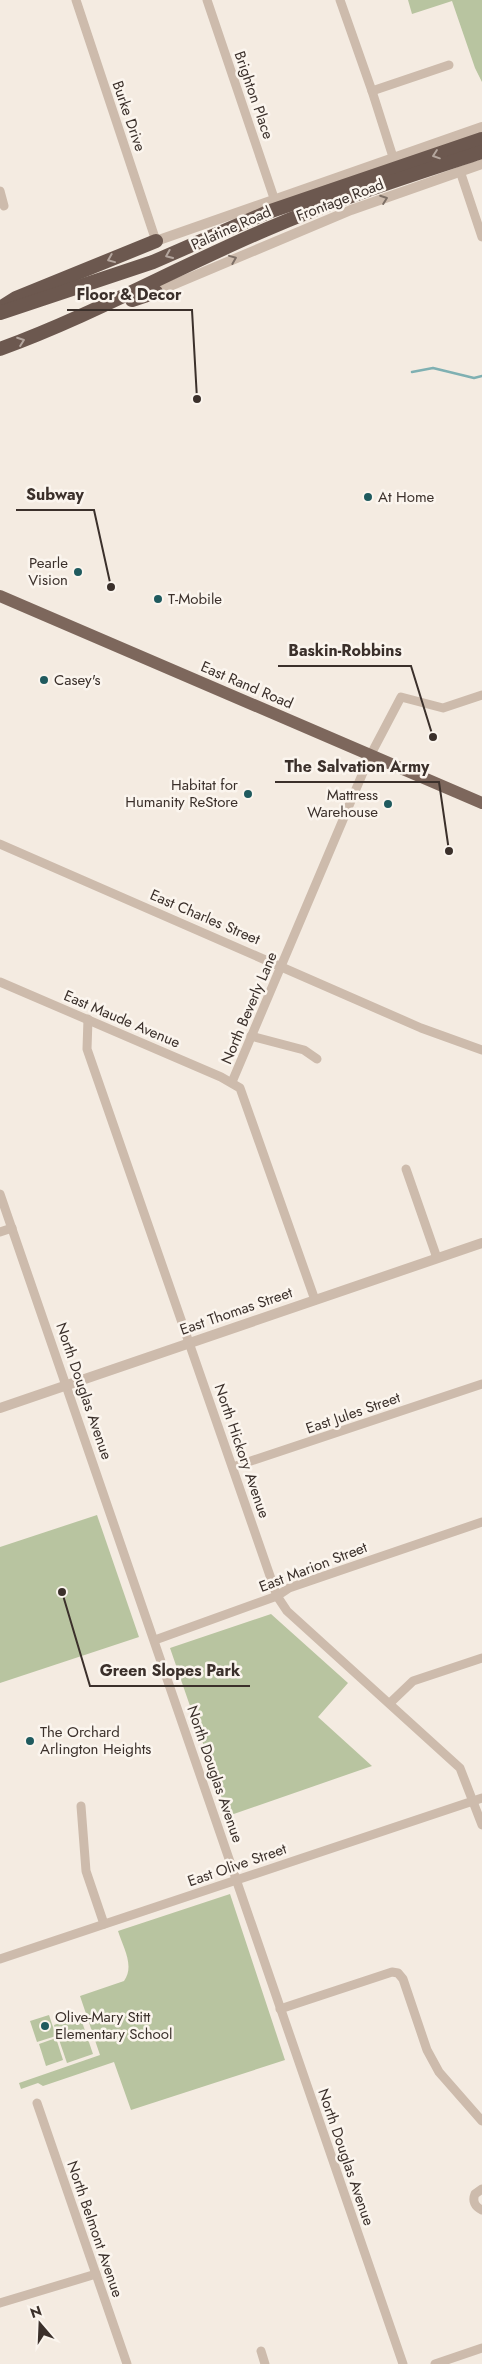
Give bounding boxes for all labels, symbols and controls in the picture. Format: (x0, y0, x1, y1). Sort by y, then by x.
street label: Brighton Place (229, 48, 279, 142)
street label: Burke Drive (107, 78, 151, 155)
one-way arrow (432, 149, 441, 159)
street label: Frontage Road (293, 173, 387, 227)
one-way arrow (379, 195, 388, 205)
street label: Palatine Road (187, 201, 275, 255)
one-way arrow (165, 248, 174, 259)
one-way arrow (107, 253, 116, 264)
one-way arrow (228, 255, 237, 265)
callout: Floor & Decor (67, 279, 192, 310)
text: Floor & Decor (76, 283, 182, 306)
one-way arrow (16, 337, 25, 347)
callout: Subway (16, 479, 94, 510)
text: Subway (26, 483, 85, 506)
place label: At Home (378, 486, 435, 508)
marker: At Home (362, 491, 374, 503)
place label: Pearle Vision (28, 552, 68, 591)
marker: Pearle Vision (72, 566, 84, 578)
place label: T-Mobile (168, 588, 222, 610)
marker: T-Mobile (152, 593, 164, 605)
callout: Baskin-Robbins (278, 635, 411, 666)
text: Baskin-Robbins (288, 639, 402, 662)
street label: East Rand Road (197, 656, 297, 714)
place label: Casey's (54, 669, 100, 691)
marker: Casey's (38, 674, 50, 686)
callout: The Salvation Army (275, 751, 439, 782)
text: The Salvation Army (285, 755, 430, 778)
place label: Habitat for Humanity ReStore (125, 774, 239, 813)
place label: Mattress Warehouse (307, 784, 378, 823)
marker: Habitat for Humanity ReStore (242, 788, 254, 800)
marker: Mattress Warehouse (382, 798, 394, 810)
street label: East Charles Street (147, 884, 264, 950)
street label: North Beverly Lane (215, 948, 283, 1068)
street label: East Maude Avenue (60, 985, 184, 1054)
street label: East Thomas Street (177, 1281, 296, 1341)
street label: North Douglas Avenue (50, 1319, 118, 1463)
street label: North Hickory Avenue (209, 1381, 275, 1521)
street label: East Jules Street (303, 1386, 404, 1439)
street label: East Marion Street (256, 1536, 371, 1598)
callout: Green Slopes Park (90, 1655, 250, 1686)
text: Green Slopes Park (100, 1659, 241, 1682)
street label: North Douglas Avenue (181, 1702, 249, 1846)
place label: The Orchard Arlington Heights (40, 1721, 151, 1760)
marker: The Orchard Arlington Heights (24, 1735, 36, 1747)
street label: East Olive Street (185, 1838, 290, 1892)
place label: Olive-Mary Stitt Elementary School (55, 2006, 172, 2045)
marker: Olive-Mary Stitt Elementary School (39, 2020, 51, 2032)
street label: North Douglas Avenue (312, 2085, 380, 2229)
street label: North Belmont Avenue (61, 2158, 129, 2300)
north arrow (15, 2299, 65, 2349)
text: N (27, 2300, 44, 2323)

